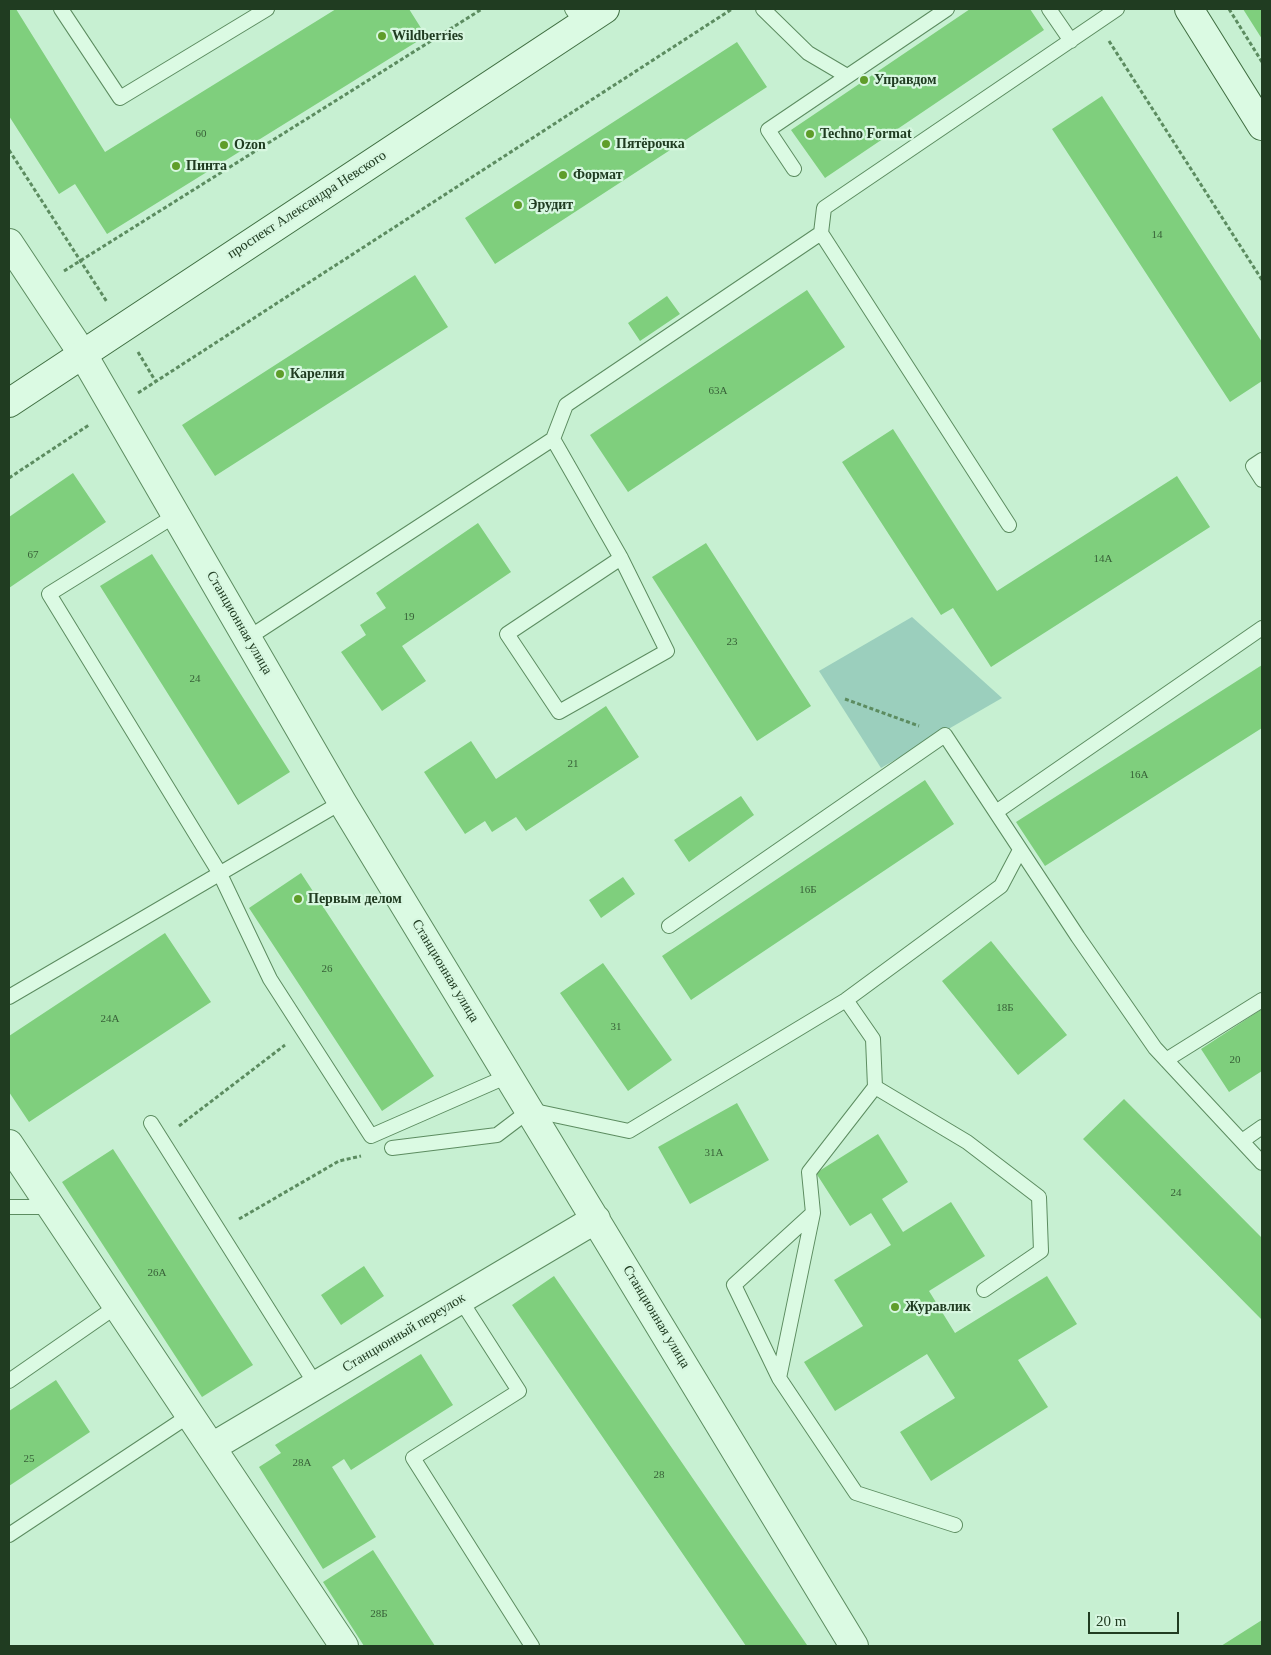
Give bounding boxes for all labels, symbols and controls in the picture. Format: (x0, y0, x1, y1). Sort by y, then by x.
place label: Wildberries (392, 28, 463, 44)
marker: Wildberries (376, 30, 388, 42)
place label: Управдом (874, 72, 937, 88)
marker: Управдом (858, 74, 870, 86)
place label: Techno Format (820, 126, 912, 142)
house number: 60 (196, 127, 207, 141)
marker: Techno Format (804, 128, 816, 140)
place label: Пятёрочка (616, 136, 685, 152)
place label: Ozon (234, 137, 266, 153)
marker: Пятёрочка (600, 138, 612, 150)
marker: Ozon (218, 139, 230, 151)
street label: проспект Александра Невского (224, 147, 390, 263)
place label: Пинта (186, 158, 227, 174)
marker: Пинта (170, 160, 182, 172)
place label: Формат (573, 167, 623, 183)
marker: Формат (557, 169, 569, 181)
place label: Эрудит (528, 197, 573, 213)
marker: Эрудит (512, 199, 524, 211)
house number: 14 (1152, 228, 1162, 242)
place label: Карелия (290, 366, 344, 382)
marker: Карелия (274, 368, 286, 380)
house number: 63А (709, 384, 727, 398)
house number: 67 (28, 548, 38, 562)
house number: 14А (1094, 552, 1112, 566)
street label: Станционная улица (203, 568, 275, 678)
house number: 19 (404, 610, 414, 624)
house number: 23 (726, 635, 738, 649)
house number: 24 (190, 672, 200, 686)
house number: 21 (568, 757, 578, 771)
house number: 16А (1130, 768, 1148, 782)
house number: 16Б (799, 883, 817, 897)
place label: Первым делом (308, 891, 402, 907)
marker: Первым делом (292, 893, 304, 905)
street label: Станционная улица (408, 917, 482, 1025)
house number: 26 (322, 962, 332, 976)
house number: 18Б (996, 1001, 1014, 1015)
house number: 24А (101, 1012, 119, 1026)
house number: 31 (610, 1020, 622, 1034)
house number: 20 (1230, 1053, 1240, 1067)
house number: 31А (705, 1146, 723, 1160)
house number: 24 (1170, 1186, 1182, 1200)
street label: Станционная улица (619, 1263, 693, 1371)
house number: 26А (148, 1266, 166, 1280)
street label: Станционный переулок (340, 1290, 468, 1376)
place label: Журавлик (905, 1299, 971, 1315)
marker: Журавлик (889, 1301, 901, 1313)
house number: 25 (23, 1452, 34, 1466)
house number: 28А (293, 1456, 311, 1470)
house number: 28 (654, 1468, 664, 1482)
scale bar (1091, 1602, 1182, 1634)
house number: 28Б (370, 1607, 388, 1621)
text: 20 m (1096, 1613, 1126, 1629)

